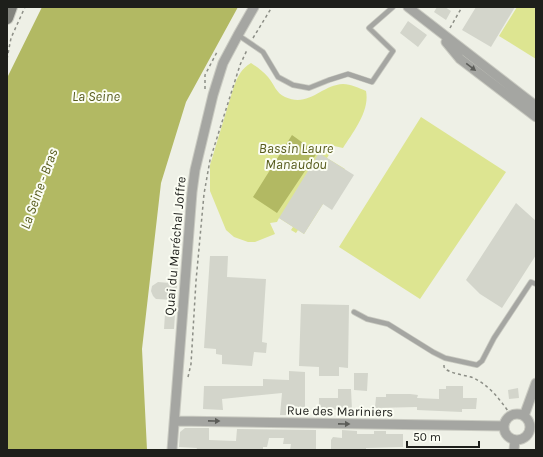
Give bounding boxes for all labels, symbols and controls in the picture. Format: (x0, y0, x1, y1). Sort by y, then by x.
one-way arrow (465, 63, 476, 72)
water label: La Seine (72, 88, 120, 105)
water label: Bassin Laure Manaudou (259, 140, 334, 173)
water label: La Seine - Bras (17, 146, 62, 232)
street label: Quai du Maréchal Joffre (161, 175, 189, 316)
street label: Rue des Mariniers (287, 403, 394, 419)
one-way arrow (208, 418, 221, 424)
one-way arrow (338, 421, 351, 427)
scale bar (407, 423, 479, 449)
text: 50 m (413, 430, 441, 444)

